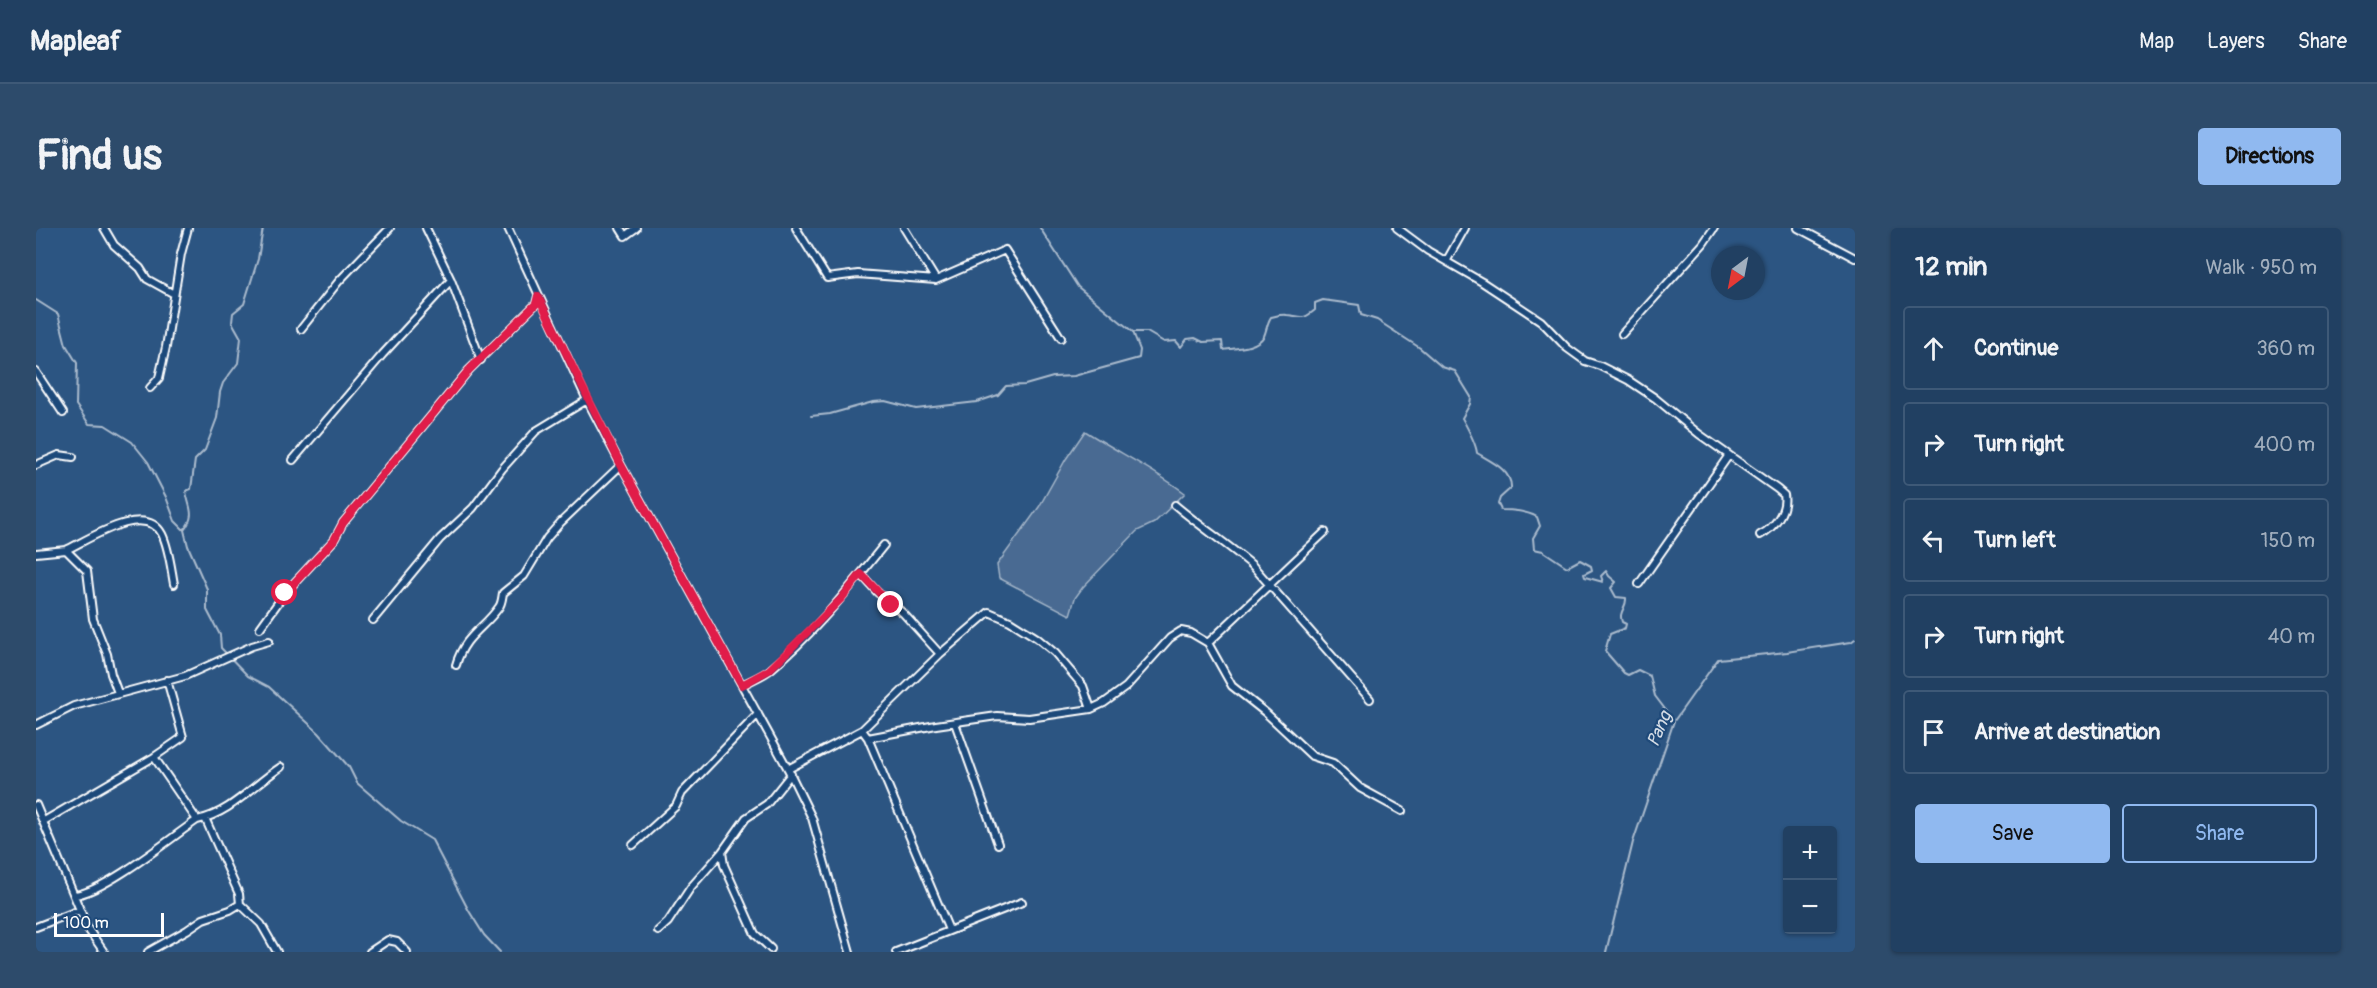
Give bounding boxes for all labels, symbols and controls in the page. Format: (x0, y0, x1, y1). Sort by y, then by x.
text: Mapleaf (30, 24, 121, 59)
text: Map (2139, 28, 2174, 55)
text: Layers (2207, 28, 2265, 55)
text: Share (2298, 28, 2347, 55)
button: Directions (2198, 128, 2341, 185)
text: Find us (36, 130, 162, 182)
north arrow (1711, 246, 1765, 300)
text: 12 min (1915, 251, 1988, 283)
text: Walk · 950 m (2205, 255, 2317, 280)
icon: ahead (1917, 332, 1950, 365)
text: Continue (1974, 334, 2058, 362)
text: 360 m (2256, 336, 2315, 361)
icon: right (1917, 428, 1950, 461)
text: Turn right (1974, 430, 2064, 458)
text: 400 m (2254, 432, 2315, 457)
icon: left (1917, 524, 1950, 557)
text: Turn left (1974, 526, 2056, 554)
text: 150 m (2261, 528, 2315, 553)
route start (271, 579, 297, 605)
route end (877, 591, 903, 617)
icon: right (1917, 620, 1950, 653)
text: Turn right (1974, 622, 2064, 650)
text: 40 m (2268, 624, 2315, 649)
water label: Pang (1642, 706, 1678, 750)
icon: arrive (1917, 716, 1950, 749)
text: Arrive at destination (1974, 718, 2160, 746)
button: Save (1915, 804, 2110, 863)
button: Share (2122, 804, 2317, 863)
map controls (1783, 826, 1837, 934)
button: + (1783, 826, 1837, 880)
button: − (1783, 880, 1837, 934)
scale bar (54, 910, 164, 938)
text: 100 m (63, 913, 109, 933)

